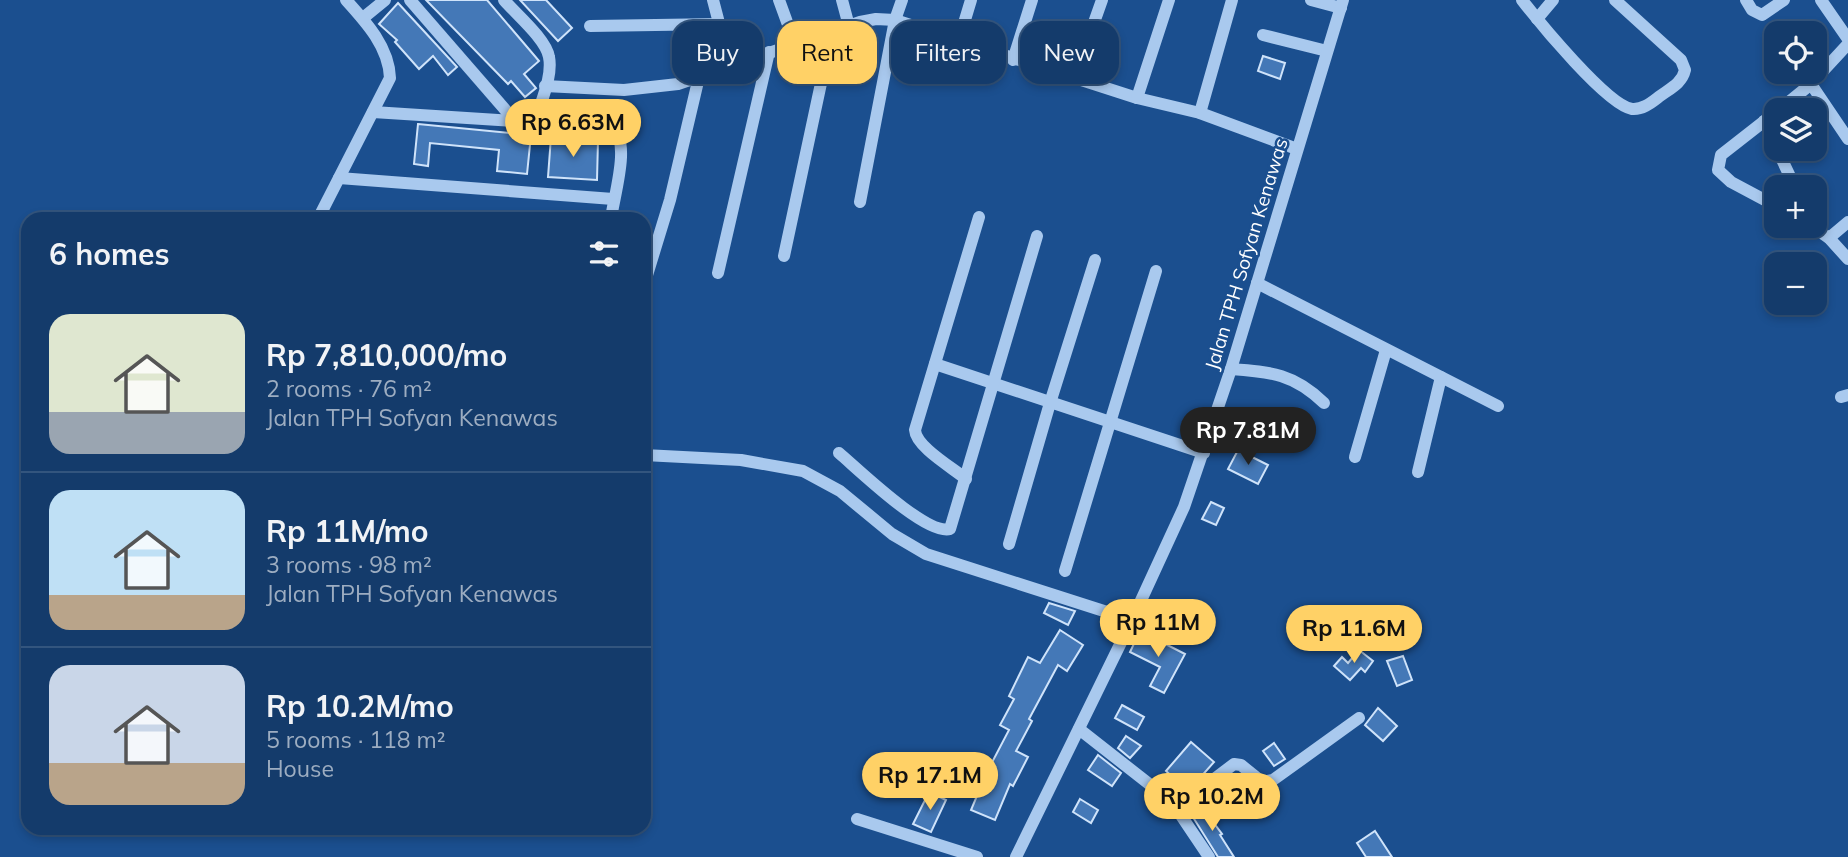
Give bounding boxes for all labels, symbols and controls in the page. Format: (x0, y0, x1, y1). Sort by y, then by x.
chip: Buy (672, 21, 763, 84)
chip: Rent (777, 21, 877, 84)
chip: Filters (891, 21, 1006, 84)
chip: New (1020, 21, 1119, 84)
map controls (1764, 21, 1827, 315)
button: locate (1764, 21, 1827, 84)
button: layers (1764, 98, 1827, 161)
pin: Rp 6.63M (501, 100, 645, 159)
text: Rp 6.63M (521, 107, 625, 136)
street label: Jalan TPH Sofyan Kenawas (1199, 135, 1293, 373)
button: + (1764, 175, 1827, 238)
text: 6 homes (49, 235, 170, 273)
icon: filters (585, 235, 623, 273)
button: − (1764, 252, 1827, 315)
text: Rp 7,810,000/mo (266, 336, 507, 374)
icon: home (105, 342, 189, 426)
text: 2 rooms · 76 m² (266, 374, 432, 403)
text: Jalan TPH Sofyan Kenawas (266, 403, 558, 432)
pin: Rp 7.81M (1176, 407, 1320, 467)
text: Rp 7.81M (1196, 415, 1300, 444)
text: Rp 11M/mo (266, 512, 428, 550)
icon: home (105, 518, 189, 602)
text: 3 rooms · 98 m² (266, 550, 432, 579)
text: Jalan TPH Sofyan Kenawas (266, 579, 558, 608)
pin: Rp 11M (1101, 600, 1215, 659)
pin: Rp 11.6M (1282, 606, 1426, 665)
text: Rp 11M (1116, 607, 1200, 636)
text: Rp 11.6M (1302, 613, 1406, 642)
text: Rp 10.2M/mo (266, 687, 454, 725)
icon: home (105, 693, 189, 777)
text: 5 rooms · 118 m² (266, 725, 446, 754)
pin: Rp 17.1M (858, 752, 1002, 812)
text: House (266, 754, 334, 783)
text: Rp 17.1M (878, 760, 982, 789)
pin: Rp 10.2M (1140, 774, 1284, 833)
text: Rp 10.2M (1160, 781, 1264, 810)

